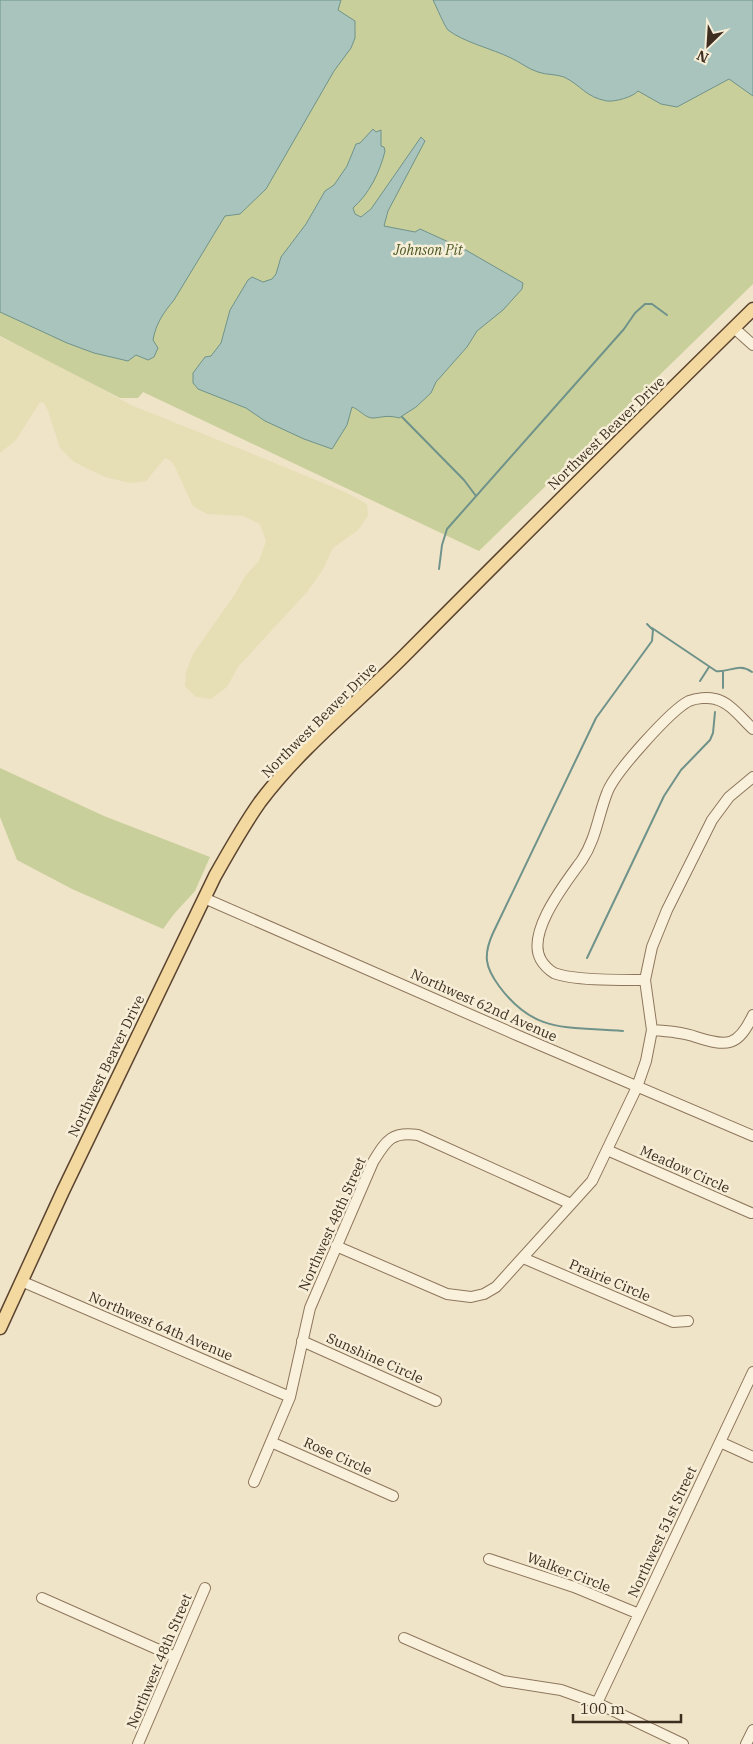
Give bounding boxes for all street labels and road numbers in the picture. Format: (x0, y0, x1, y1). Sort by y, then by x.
street label: Northwest Beaver Drive (544, 372, 668, 494)
street label: Northwest Beaver Drive (258, 659, 380, 781)
street label: Northwest 62nd Avenue (408, 965, 560, 1045)
street label: Northwest Beaver Drive (64, 992, 148, 1140)
street label: Meadow Circle (637, 1141, 733, 1197)
street label: Northwest 48th Street (294, 1154, 370, 1294)
street label: Prairie Circle (567, 1255, 653, 1305)
street label: Northwest 64th Avenue (86, 1287, 236, 1365)
street label: Sunshine Circle (324, 1329, 426, 1387)
street label: Rose Circle (301, 1433, 375, 1479)
street label: Northwest 51st Street (624, 1463, 700, 1601)
street label: Walker Circle (525, 1548, 613, 1596)
street label: Northwest 48th Street (122, 1591, 196, 1731)

